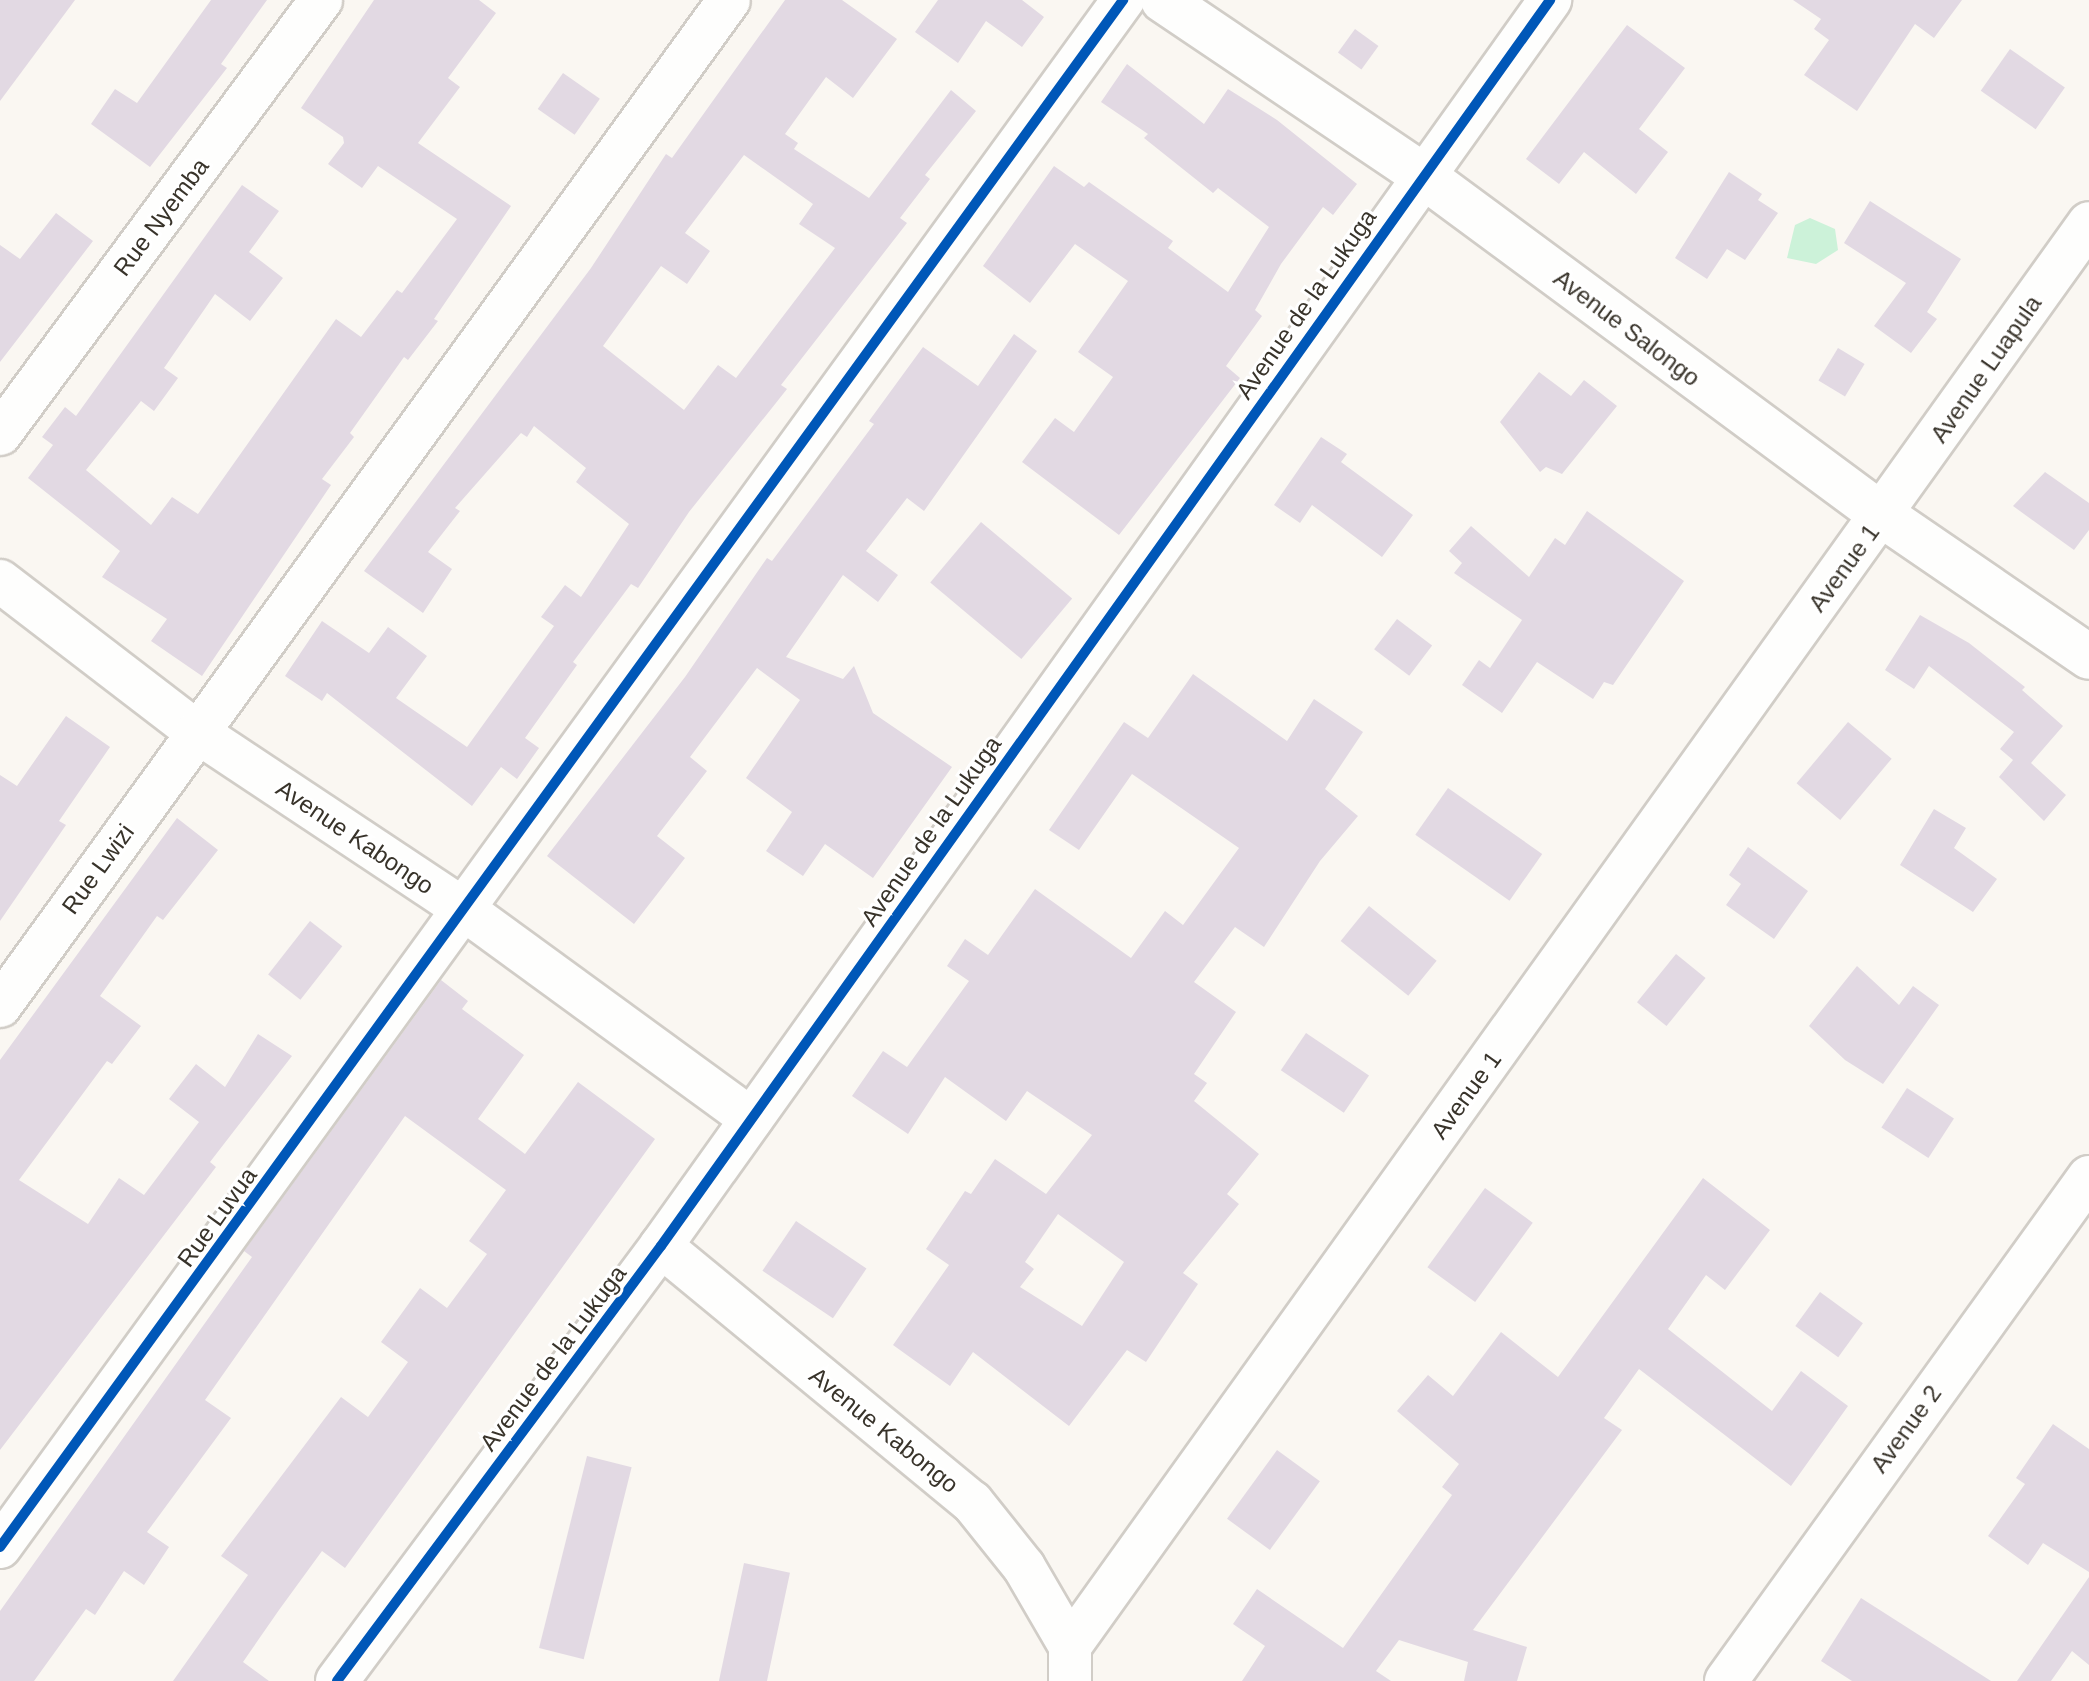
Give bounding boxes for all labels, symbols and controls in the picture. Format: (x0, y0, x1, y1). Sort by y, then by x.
street label: Rue Nyemba (107, 152, 215, 282)
street label: Avenue de la Lukuga (1230, 204, 1382, 404)
street label: Avenue Salongo (1548, 264, 1706, 392)
street label: Avenue Luapula (1925, 290, 2047, 448)
street label: Avenue 1 (1803, 519, 1885, 617)
street label: Avenue de la Lukuga (855, 731, 1007, 931)
street label: Avenue Kabongo (271, 774, 439, 900)
street label: Rue Lwizi (56, 818, 140, 920)
street label: Avenue 1 (1425, 1046, 1507, 1144)
street label: Rue Luvua (171, 1162, 263, 1272)
street label: Avenue de la Lukuga (474, 1259, 632, 1457)
street label: Avenue Kabongo (804, 1361, 964, 1499)
street label: Avenue 2 (1865, 1380, 1947, 1478)

